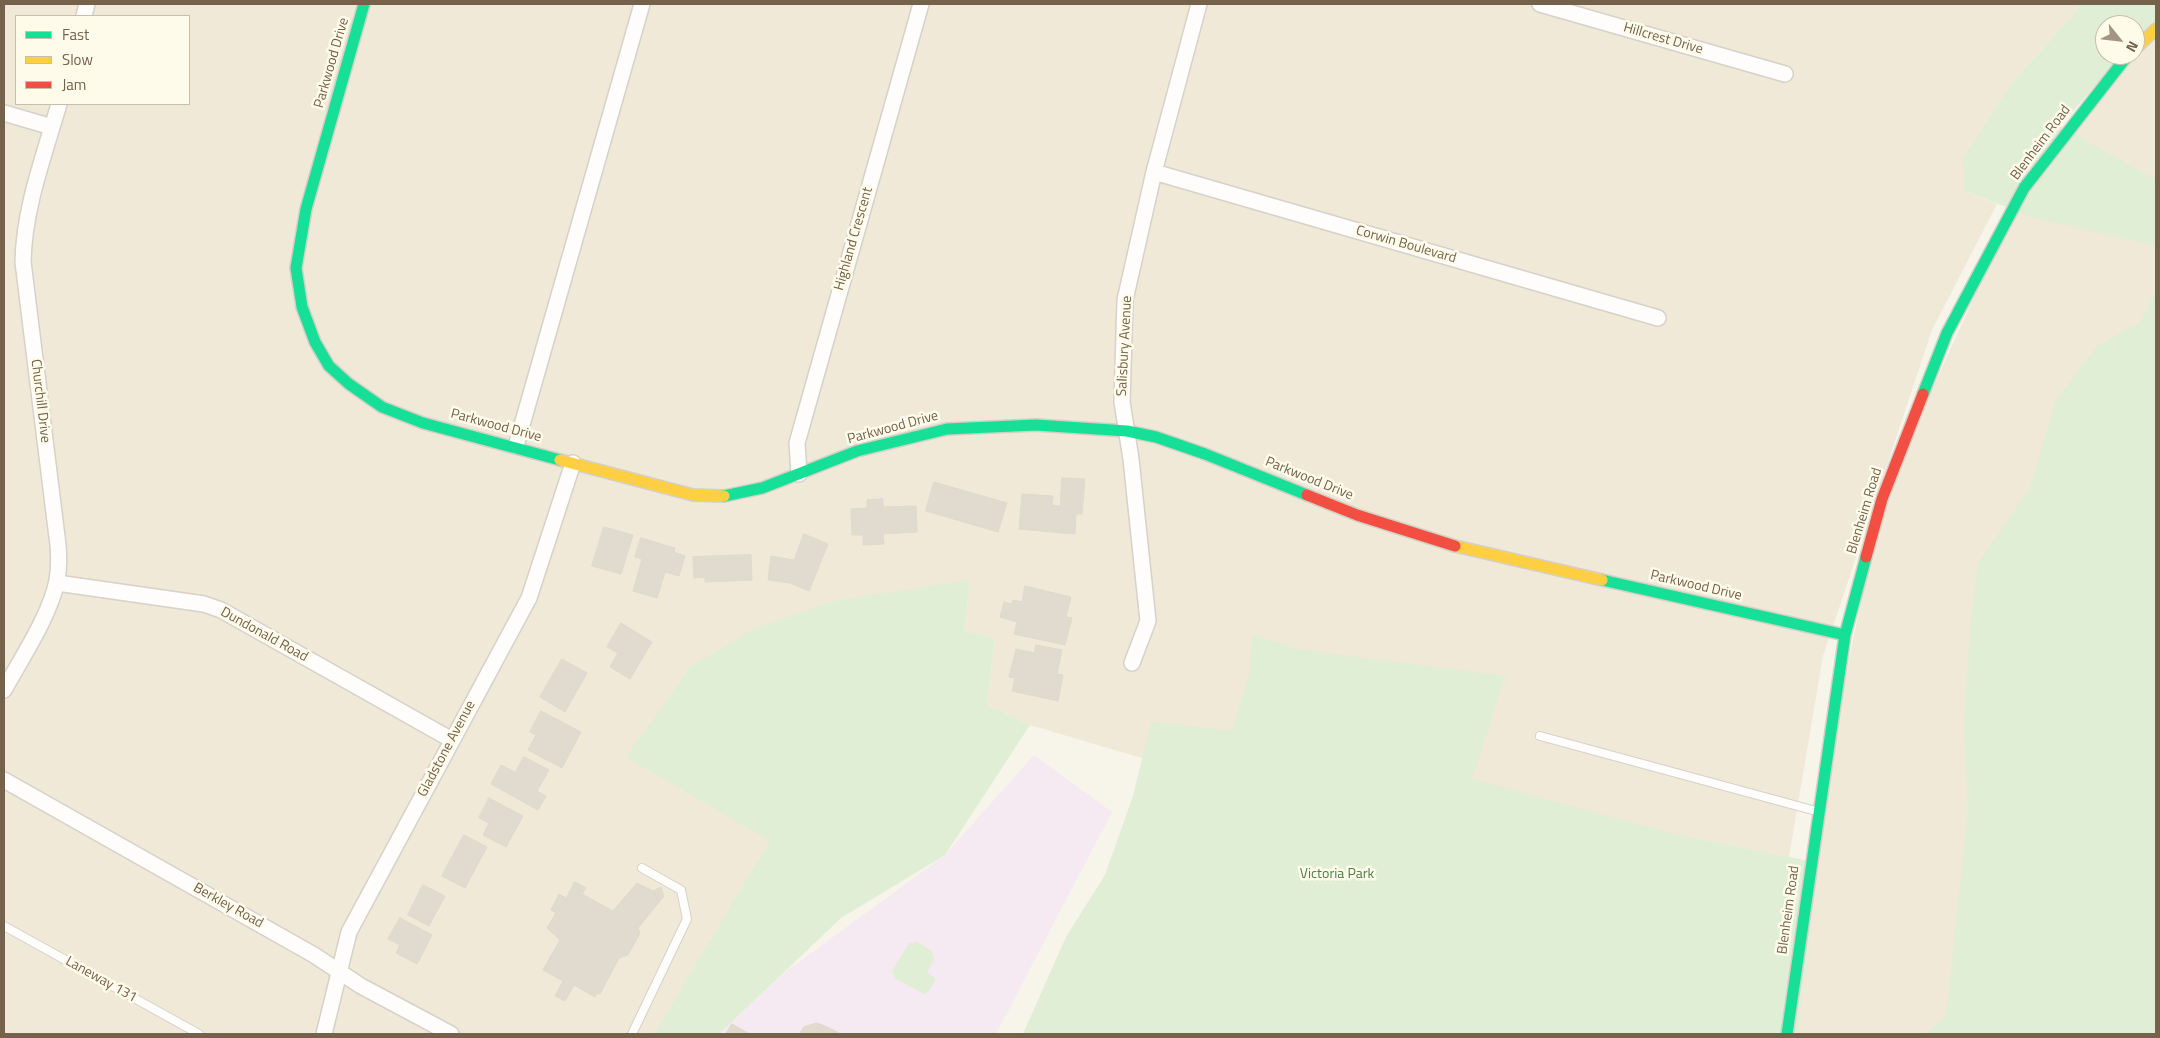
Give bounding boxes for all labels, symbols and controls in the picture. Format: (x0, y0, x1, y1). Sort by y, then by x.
legend (15, 15, 190, 105)
north arrow (2095, 15, 2145, 65)
street label: Parkwood Drive (311, 16, 353, 110)
street label: Hillcrest Drive (1621, 20, 1705, 58)
text: Fast (62, 23, 89, 46)
text: N (2121, 38, 2144, 56)
text: Slow (62, 48, 93, 71)
text: Jam (62, 73, 86, 96)
street label: Blenheim Road (2007, 102, 2075, 184)
street label: Highland Crescent (831, 185, 877, 293)
street label: Corwin Boulevard (1354, 223, 1458, 267)
street label: Salisbury Avenue (1114, 295, 1136, 397)
street label: Churchill Drive (27, 358, 53, 444)
street label: Parkwood Drive (449, 406, 543, 446)
street label: Parkwood Drive (846, 408, 940, 448)
street label: Parkwood Drive (1263, 454, 1355, 504)
street label: Blenheim Road (1844, 466, 1886, 556)
street label: Parkwood Drive (1649, 567, 1743, 605)
street label: Dundonald Road (217, 604, 311, 666)
street label: Gladstone Avenue (415, 698, 479, 800)
street label: Blenheim Road (1774, 865, 1804, 955)
park label: Victoria Park (1300, 867, 1374, 883)
street label: Berkley Road (190, 880, 266, 932)
street label: Laneway 131 (62, 953, 140, 1007)

